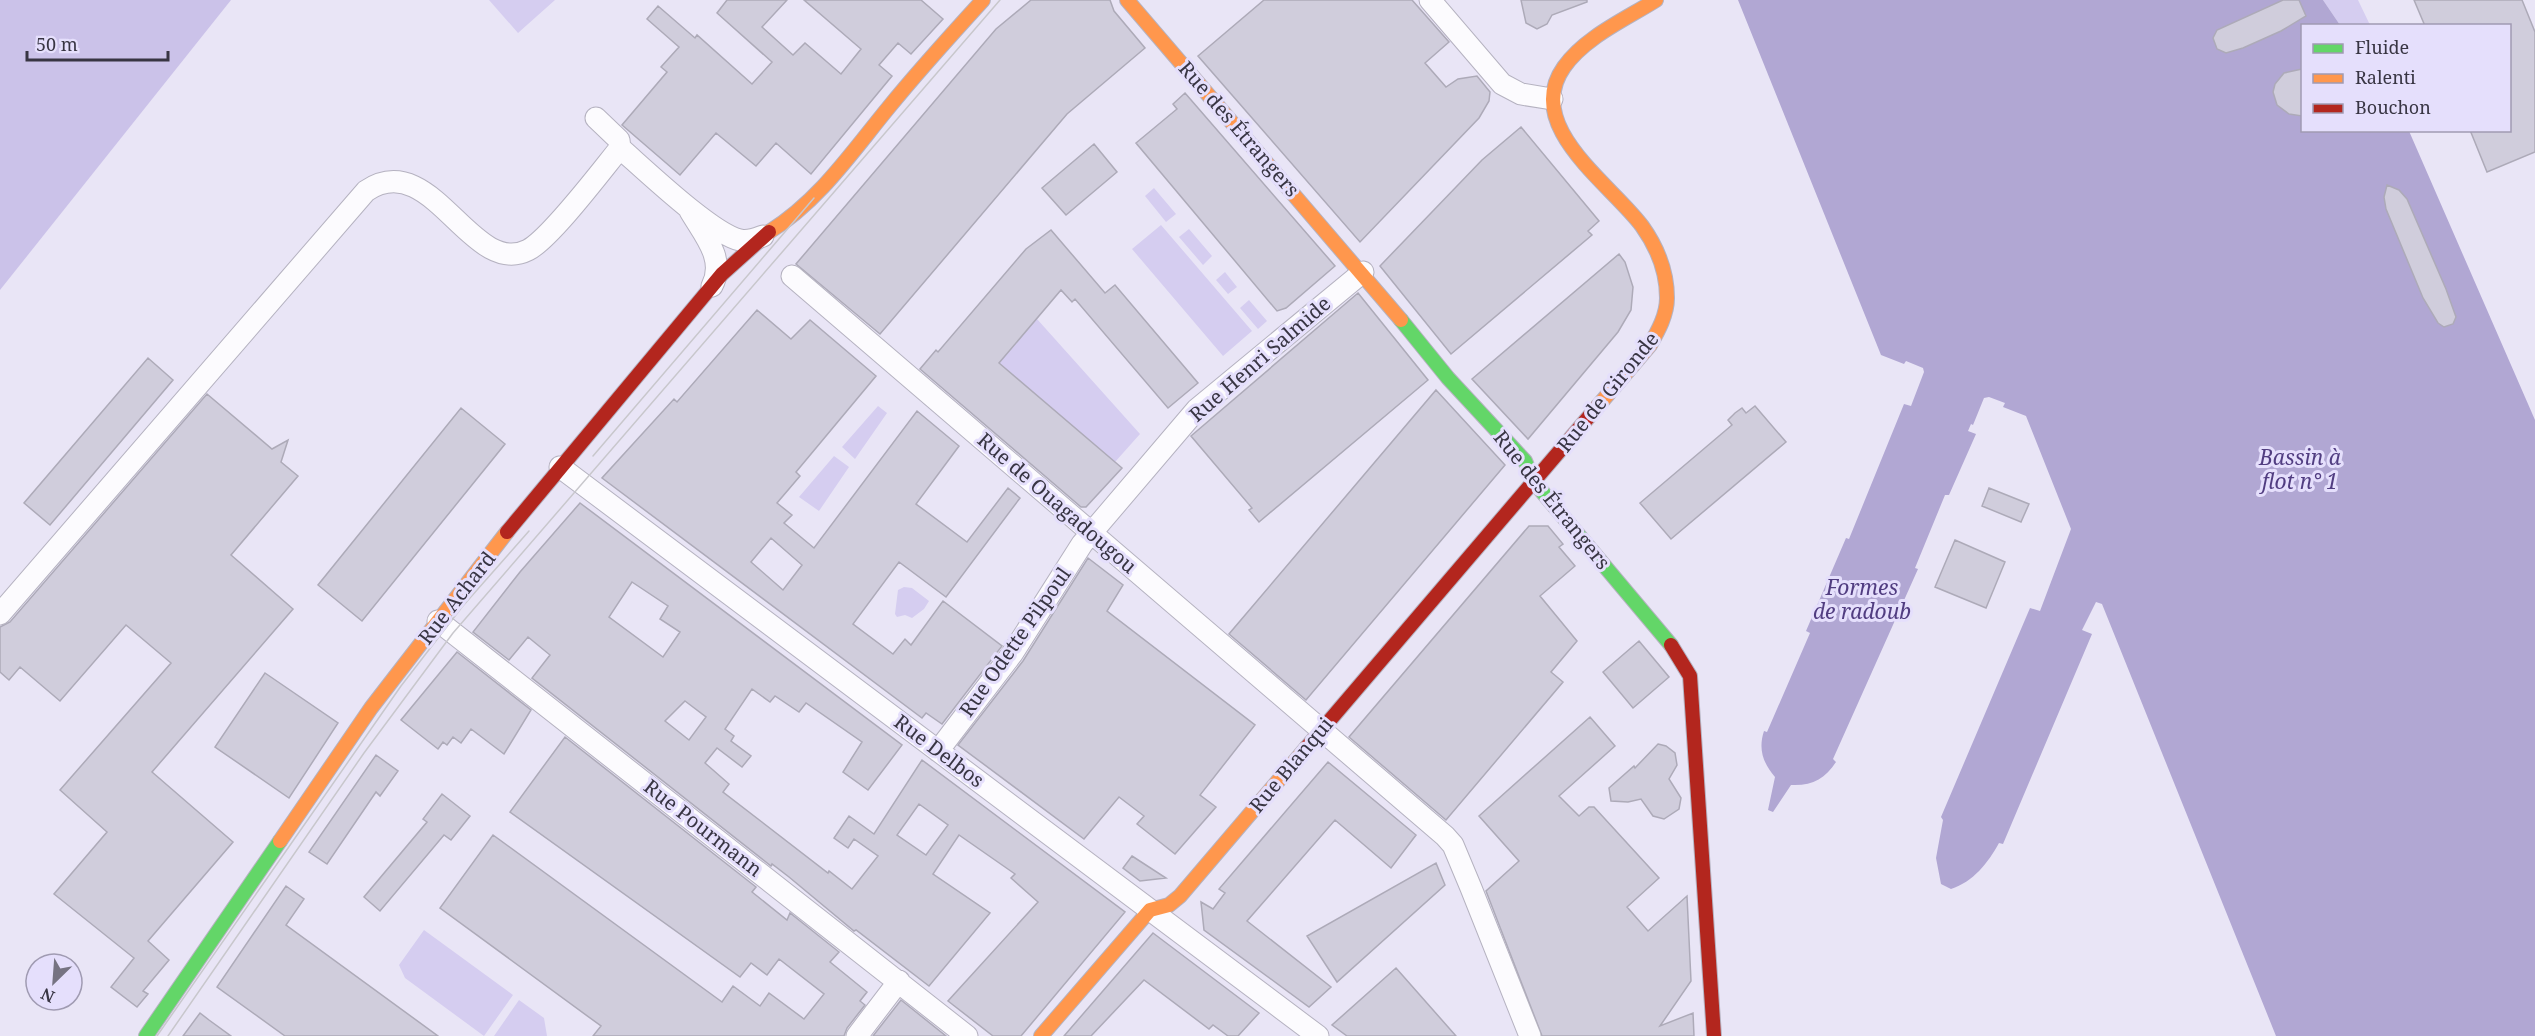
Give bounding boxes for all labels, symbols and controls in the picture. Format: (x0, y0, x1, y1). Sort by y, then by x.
scale bar (27, 24, 168, 62)
legend (2301, 24, 2511, 132)
text: 50 m (36, 32, 78, 56)
text: Fluide (2355, 35, 2409, 59)
street label: Rue des Étrangers (1173, 55, 1306, 202)
text: Ralenti (2355, 65, 2416, 89)
text: Bouchon (2355, 95, 2431, 119)
street label: Rue Henri Salmide (1183, 290, 1336, 427)
street label: Rue de Gironde (1551, 326, 1664, 457)
street label: Rue des Étrangers (1488, 425, 1617, 575)
street label: Rue de Ouagadougou (972, 426, 1143, 579)
water label: Bassin à flot n° 1 (2258, 443, 2342, 495)
street label: Rue Achard (412, 546, 501, 650)
street label: Rue Odette Pilpoul (953, 562, 1076, 722)
water label: Formes de radoub (1813, 573, 1911, 625)
street label: Rue Delbos (889, 708, 990, 793)
street label: Rue Blanqui (1243, 711, 1339, 818)
street label: Rue Pourmann (638, 773, 768, 882)
north arrow (24, 952, 84, 1012)
text: N (37, 983, 58, 1008)

